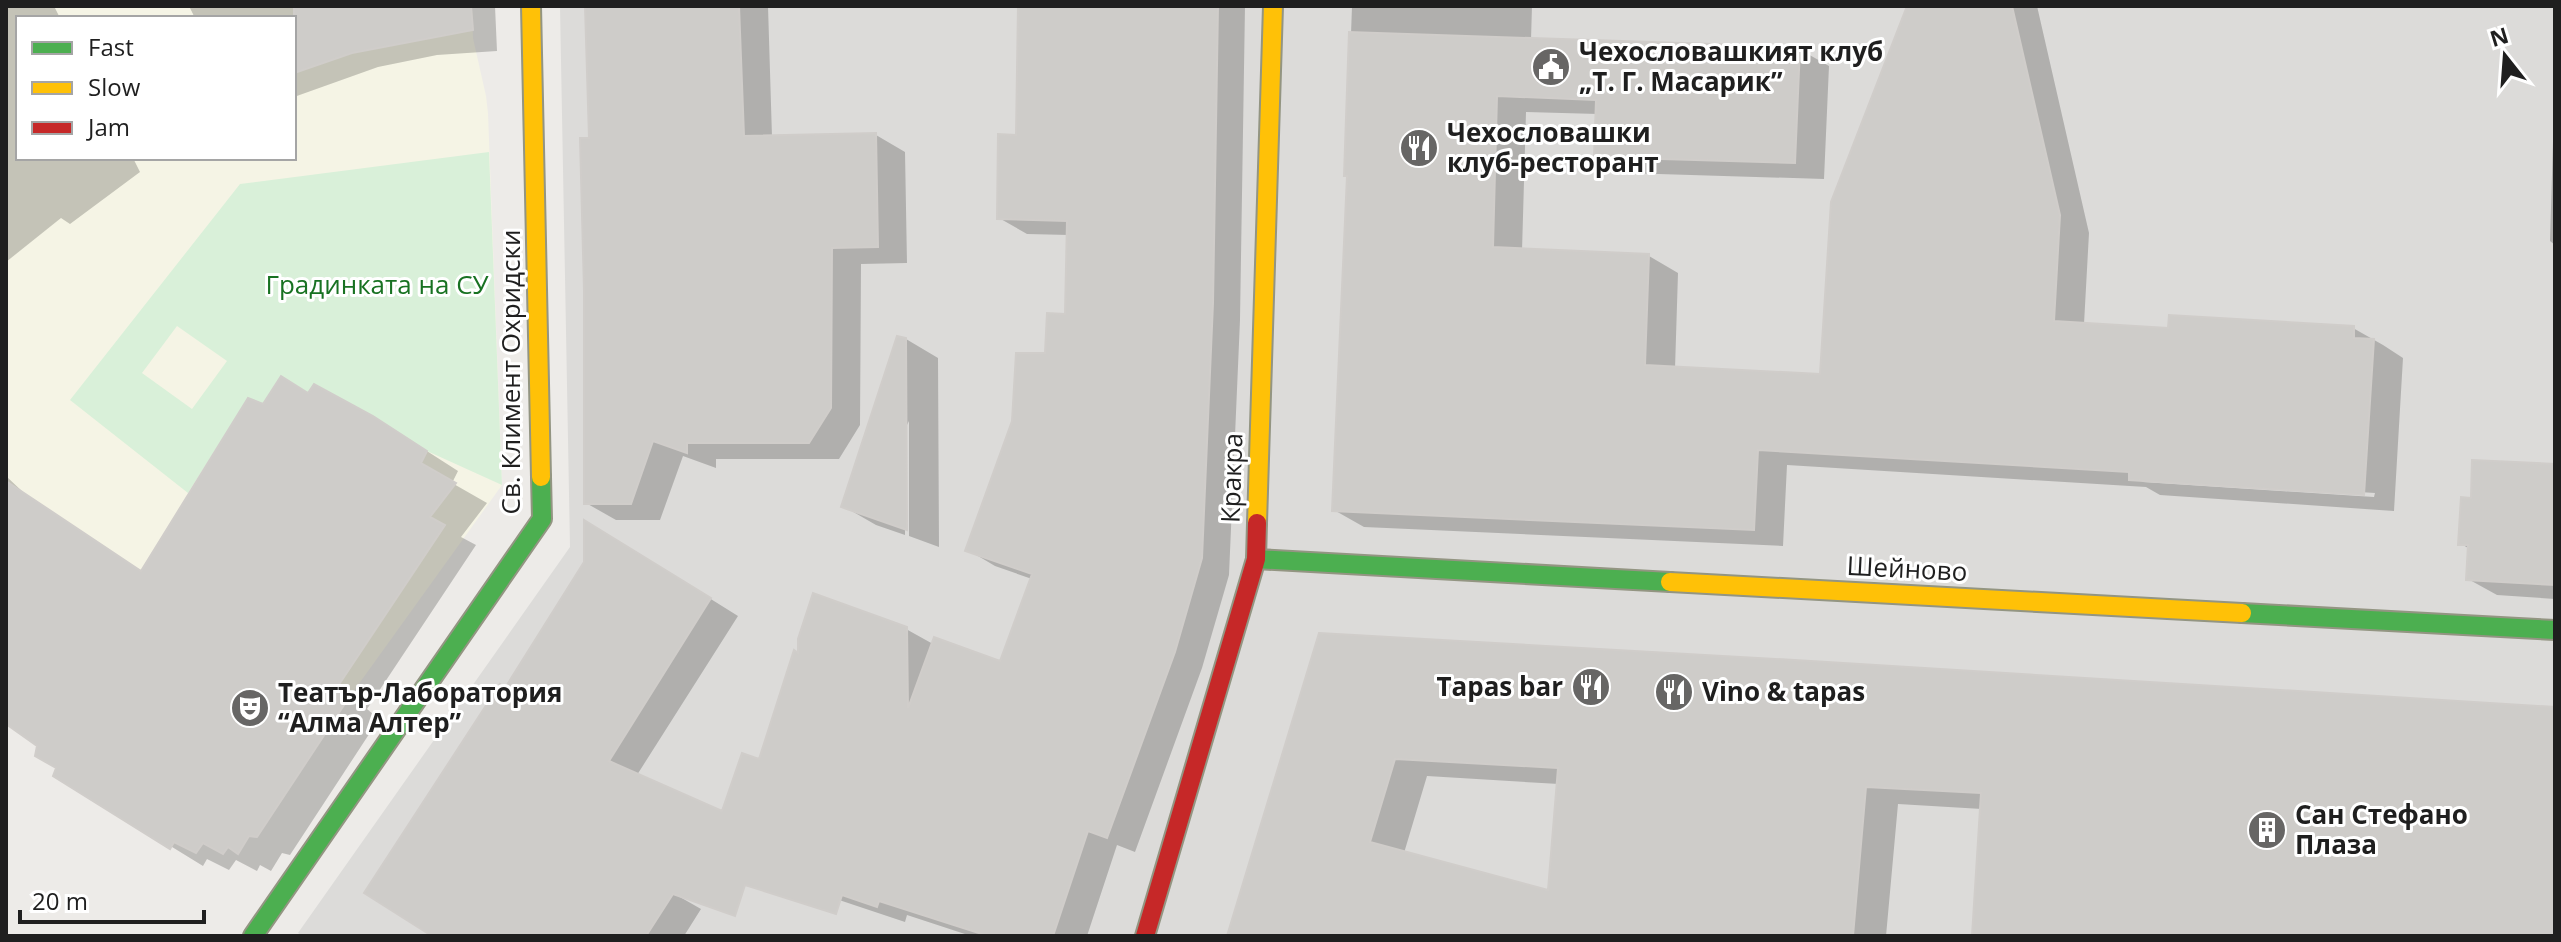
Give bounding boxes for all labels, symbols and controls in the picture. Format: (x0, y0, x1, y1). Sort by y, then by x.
legend (16, 16, 296, 160)
north arrow (2465, 16, 2545, 96)
text: N (2486, 19, 2512, 53)
text: Fast (88, 30, 134, 63)
place label: Чехословашкият клуб „Т. Г. Масарик” (1579, 33, 1883, 99)
public building icon: Чехословашкият клуб „Т. Г. Масарик” (1530, 46, 1572, 88)
text: Slow (88, 70, 141, 103)
text: Jam (86, 110, 130, 143)
place label: Чехословашки клуб-ресторант (1447, 114, 1659, 180)
restaurant icon: Чехословашки клуб-ресторант (1398, 127, 1440, 169)
street label: Св. Климент Охридски (492, 230, 528, 514)
park label: Градинката на СУ (265, 266, 490, 302)
street label: Кракра (1211, 432, 1251, 524)
street label: Шейново (1846, 547, 1968, 589)
restaurant icon: Tapas bar (1570, 666, 1612, 708)
place label: Tapas bar (1436, 668, 1563, 704)
restaurant icon: Vino & tapas (1653, 671, 1695, 713)
place label: Vino & tapas (1702, 673, 1865, 709)
place label: Театър-Лаборатория “Алма Алтер” (278, 674, 562, 740)
theatre icon: Театър-Лаборатория “Алма Алтер” (229, 687, 271, 729)
place label: Сан Стефано Плаза (2295, 796, 2468, 862)
building icon: Сан Стефано Плаза (2246, 809, 2288, 851)
scale bar (20, 874, 204, 924)
text: 20 m (32, 884, 88, 917)

